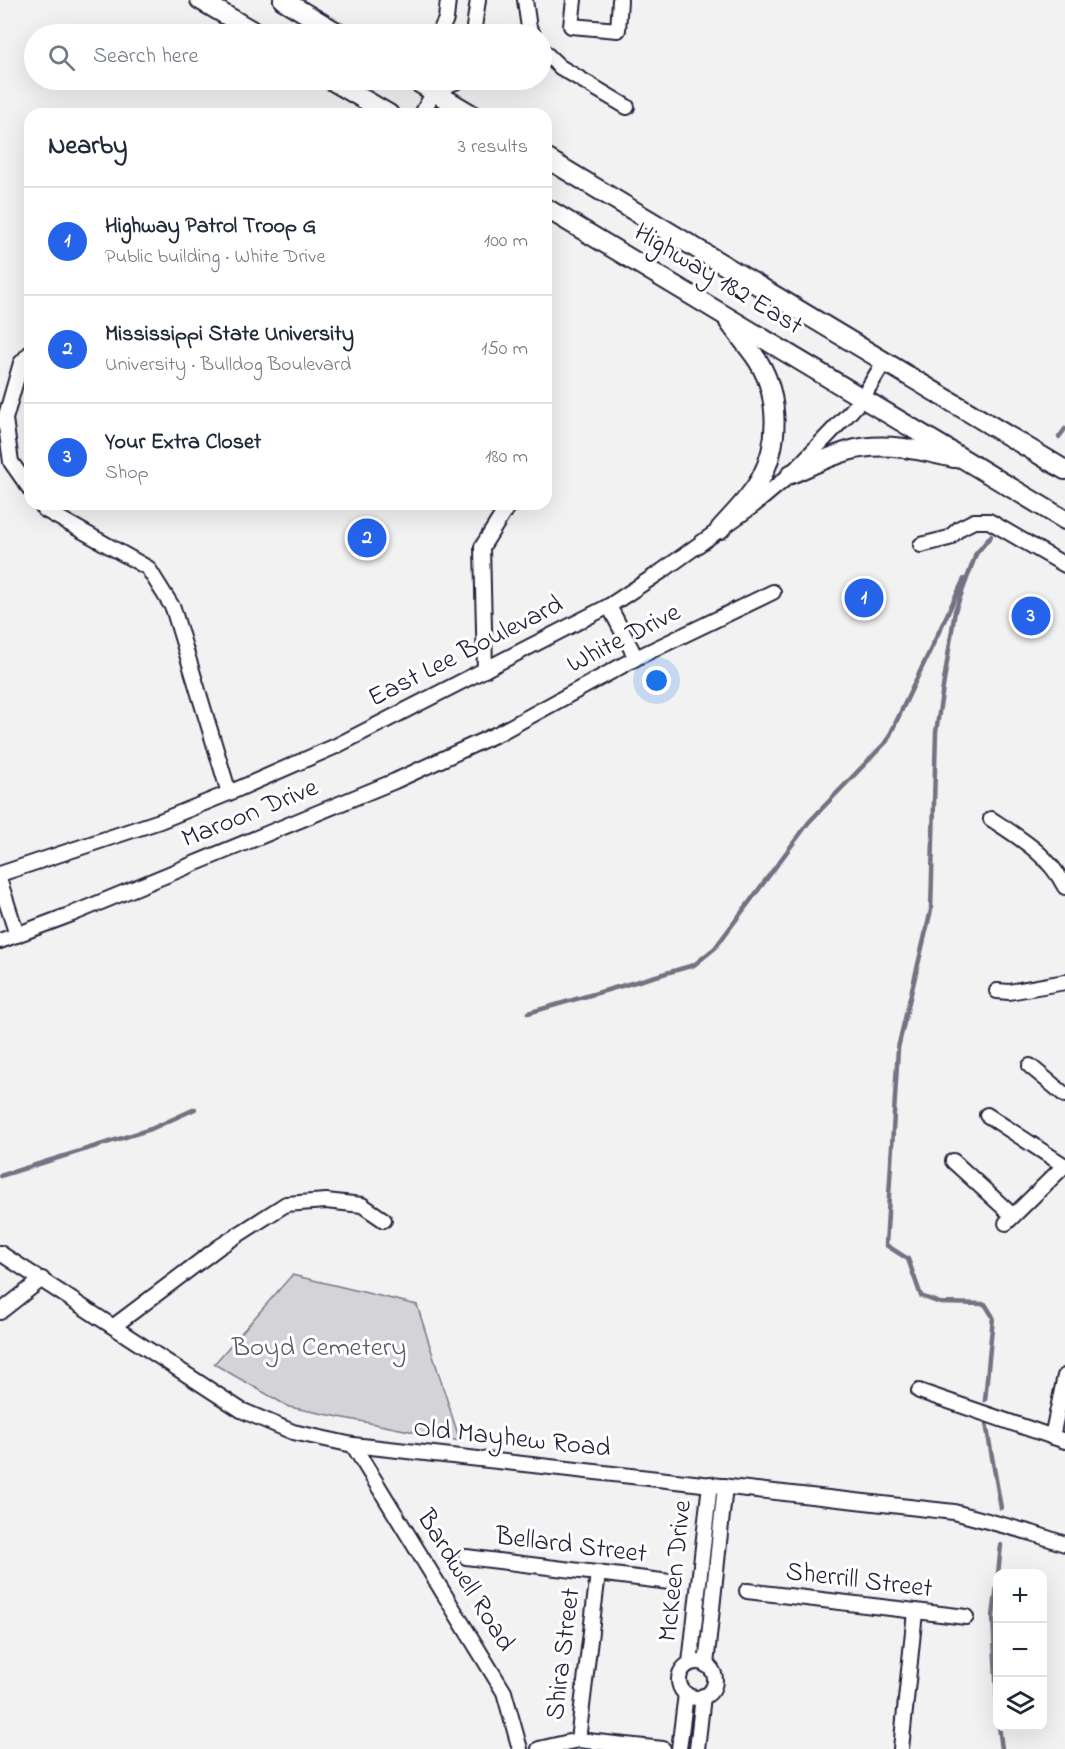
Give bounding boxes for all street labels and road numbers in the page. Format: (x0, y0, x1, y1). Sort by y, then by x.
street label: Highway 182 East (626, 214, 810, 346)
street label: East Lee Boulevard (362, 586, 570, 718)
street label: White Drive (560, 593, 688, 684)
street label: Maroon Drive (176, 769, 325, 859)
street label: Old Mayhew Road (411, 1409, 613, 1469)
street label: McKeen Drive (649, 1497, 703, 1644)
street label: Bardwell Road (405, 1502, 524, 1659)
street label: Bellard Street (492, 1517, 649, 1575)
street label: Sherrill Street (783, 1553, 935, 1609)
street label: Shira Street (537, 1586, 591, 1722)

